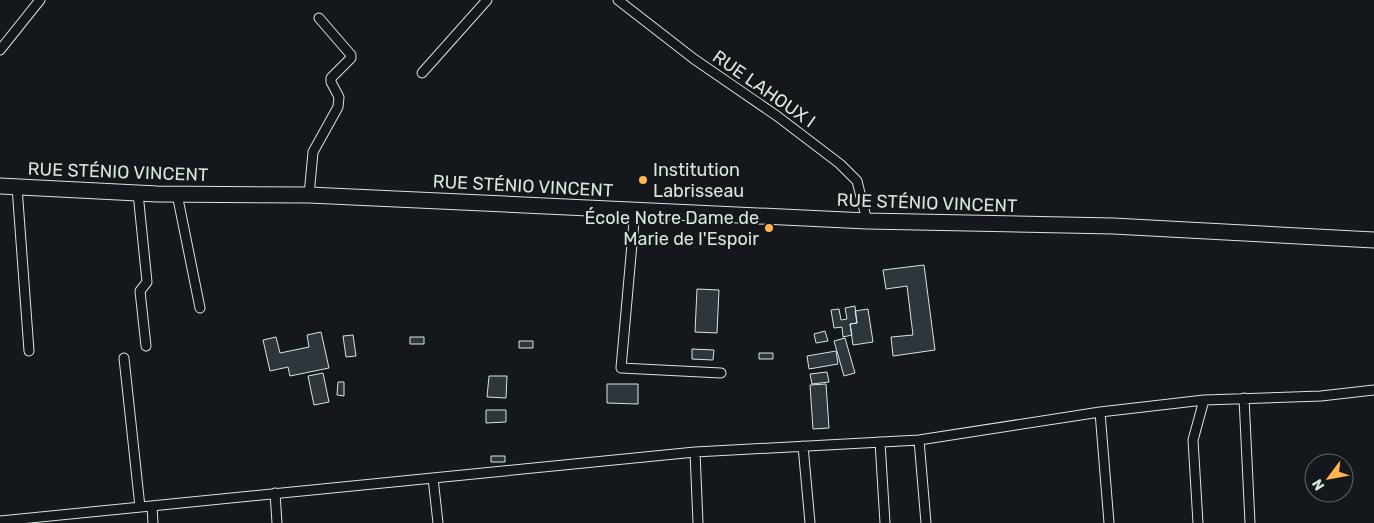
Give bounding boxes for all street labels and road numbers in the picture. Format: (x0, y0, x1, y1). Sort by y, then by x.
street label: RUE LAHOUX I (708, 45, 820, 133)
street label: RUE STÉNIO VINCENT (27, 158, 209, 186)
street label: RUE STÉNIO VINCENT (432, 170, 614, 202)
street label: RUE STÉNIO VINCENT (836, 189, 1018, 217)

